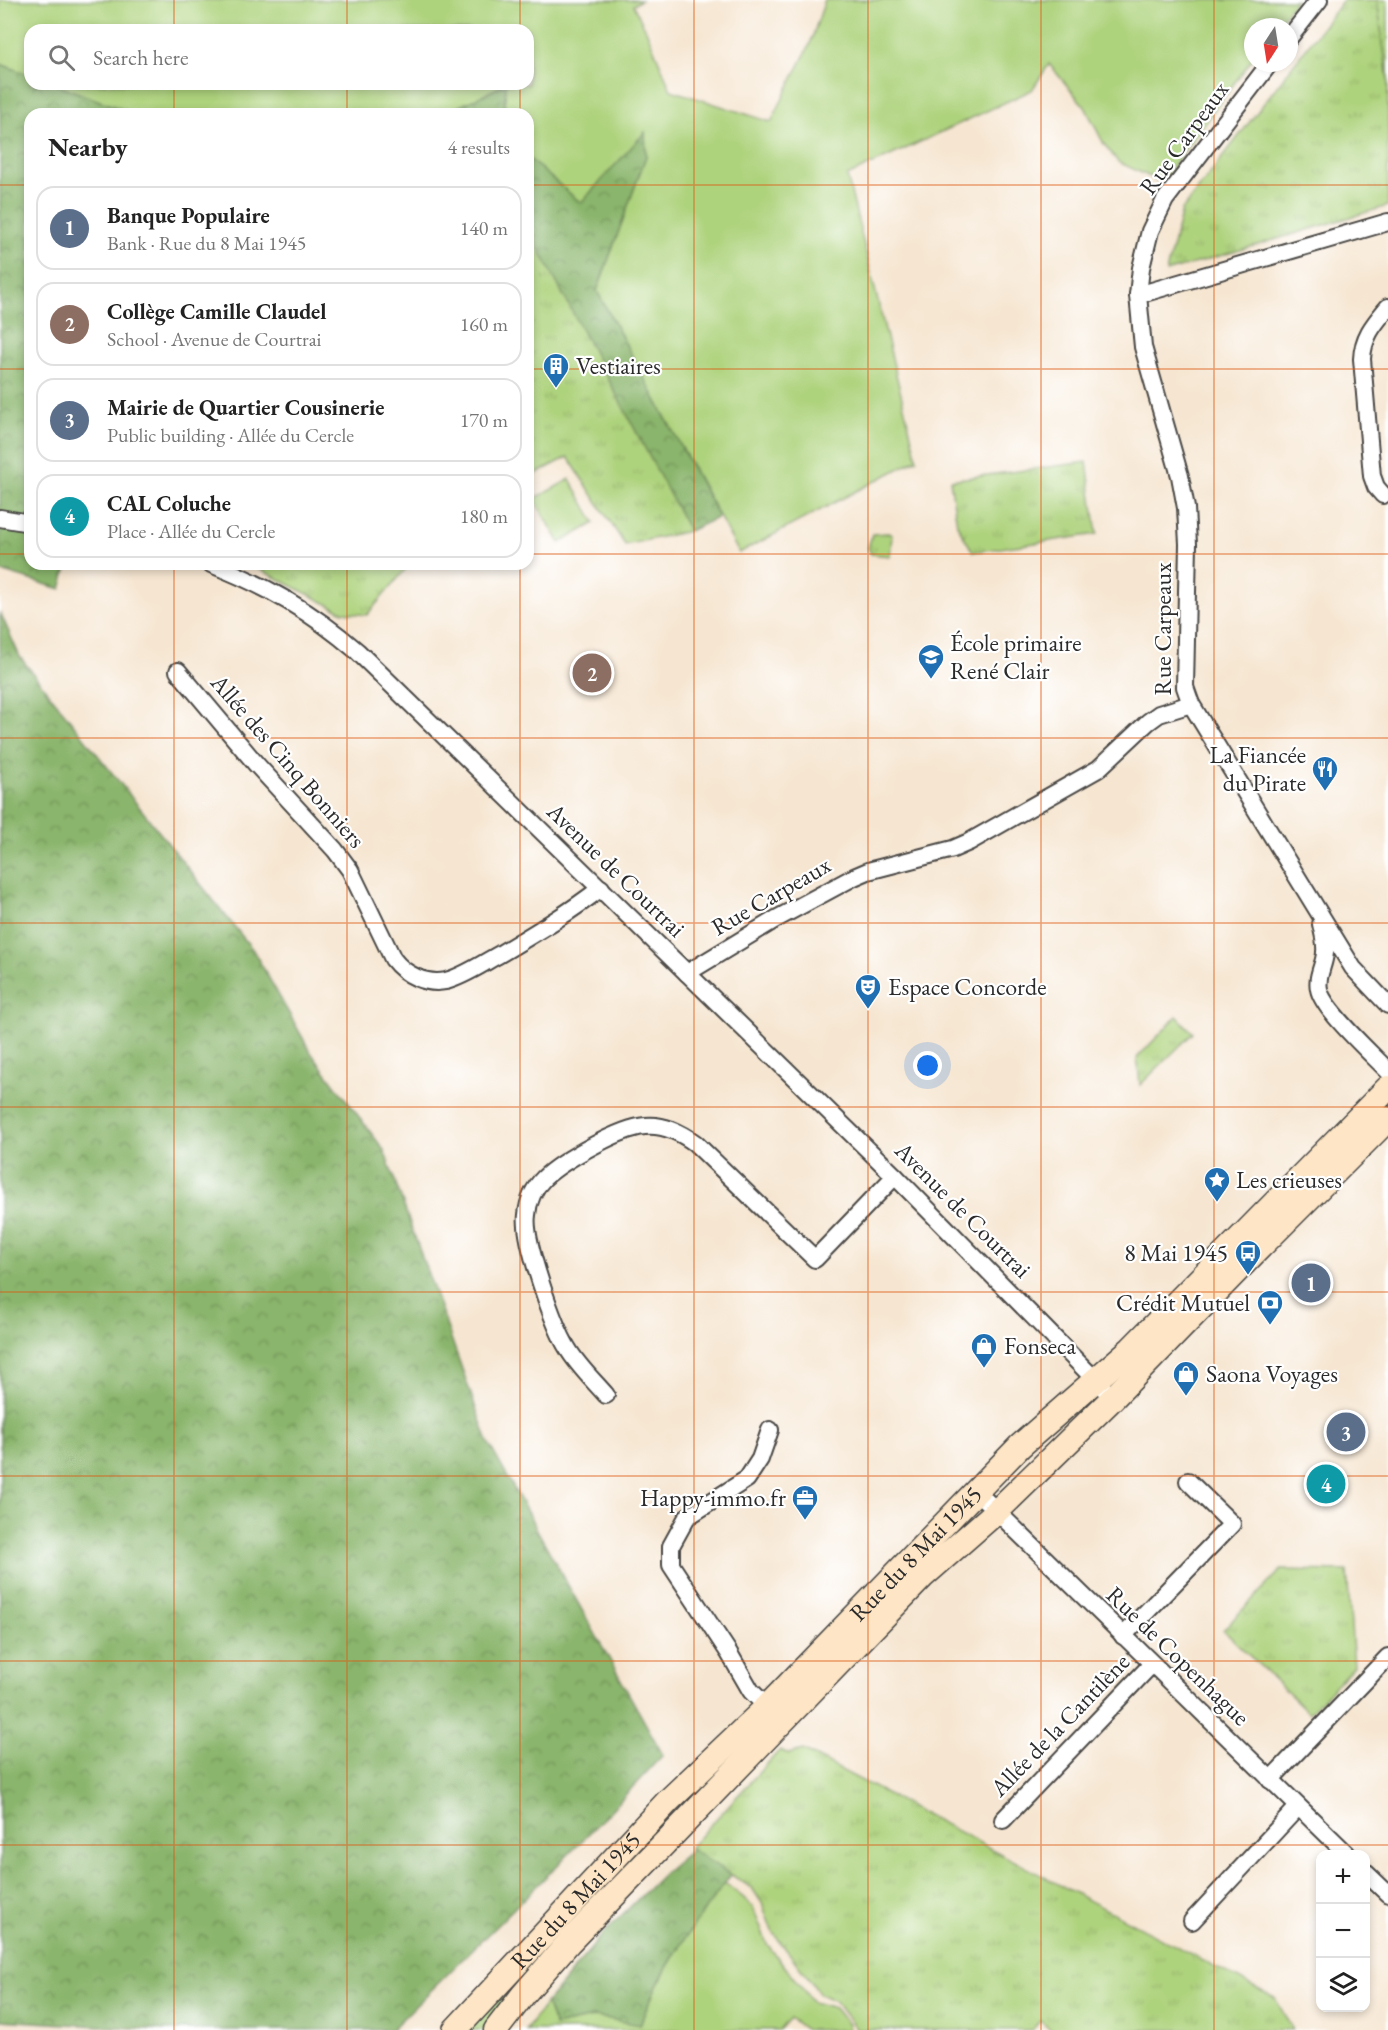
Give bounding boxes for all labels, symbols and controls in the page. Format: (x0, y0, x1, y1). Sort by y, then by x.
north arrow (1244, 18, 1298, 72)
search box (24, 24, 534, 90)
icon: search (45, 41, 78, 74)
text: Search here (93, 43, 188, 72)
street label: Rue Carpeaux (1132, 74, 1236, 201)
text: Nearby (48, 130, 128, 164)
text: 4 results (447, 134, 510, 160)
text: Banque Populaire (107, 201, 270, 230)
text: 1 (64, 215, 75, 241)
text: 140 m (460, 215, 508, 241)
text: Bank · Rue du 8 Mai 1945 (107, 230, 306, 256)
text: Collège Camille Claudel (107, 297, 327, 326)
text: 2 (64, 311, 75, 337)
text: 160 m (460, 311, 508, 337)
text: School · Avenue de Courtrai (107, 326, 322, 352)
place label: Vestiaires (576, 350, 661, 381)
building icon: Vestiaires (541, 351, 571, 389)
text: Mairie de Quartier Cousinerie (107, 393, 384, 422)
text: 3 (64, 407, 75, 433)
text: 170 m (460, 407, 508, 433)
text: Public building · Allée du Cercle (107, 422, 354, 448)
text: CAL Coluche (107, 489, 231, 518)
text: 4 (64, 503, 75, 529)
text: 180 m (460, 503, 508, 529)
text: Place · Allée du Cercle (107, 518, 275, 544)
street label: Rue Carpeaux (1147, 562, 1178, 695)
place label: École primaire René Clair (950, 627, 1082, 686)
school or university icon: École primaire René Clair (916, 642, 946, 680)
pin: 2 (572, 650, 612, 696)
street label: Allée des Cinq Bonniers (204, 666, 372, 854)
place label: La Fiancée du Pirate (1209, 739, 1306, 798)
restaurant icon: La Fiancée du Pirate (1310, 754, 1340, 792)
street label: Avenue de Courtrai (540, 795, 692, 944)
street label: Rue Carpeaux (705, 849, 837, 942)
place label: Espace Concorde (888, 971, 1047, 1002)
theatre icon: Espace Concorde (853, 972, 883, 1010)
your location (913, 1051, 942, 1080)
street label: Avenue de Courtrai (888, 1134, 1038, 1285)
place label: Les crieuses (1236, 1164, 1342, 1195)
place icon: Les crieuses (1202, 1165, 1232, 1203)
place label: 8 Mai 1945 (1124, 1237, 1228, 1268)
bus stop icon: 8 Mai 1945 (1233, 1238, 1263, 1276)
pin: 1 (1292, 1260, 1330, 1306)
place label: Crédit Mutuel (1116, 1287, 1250, 1318)
bank icon: Crédit Mutuel (1255, 1288, 1285, 1326)
place label: Fonseca (1004, 1330, 1076, 1361)
shop icon: Fonseca (969, 1331, 999, 1369)
place label: Saona Voyages (1206, 1358, 1338, 1389)
shop icon: Saona Voyages (1171, 1359, 1201, 1397)
pin: 3 (1326, 1410, 1366, 1454)
pin: 4 (1306, 1462, 1346, 1506)
street label: Rue du 8 Mai 1945 (842, 1479, 988, 1628)
place label: Happy-immo.fr (640, 1482, 786, 1513)
office icon: Happy-immo.fr (790, 1483, 820, 1521)
street label: Rue de Copenhague (1100, 1579, 1257, 1732)
street label: Allée de la Cantilène (983, 1646, 1136, 1804)
street label: Rue du 8 Mai 1945 (503, 1825, 647, 1976)
map controls (1316, 1850, 1370, 2012)
button: + (1316, 1850, 1370, 1904)
button: − (1316, 1904, 1370, 1958)
button: layers (1316, 1958, 1370, 2012)

